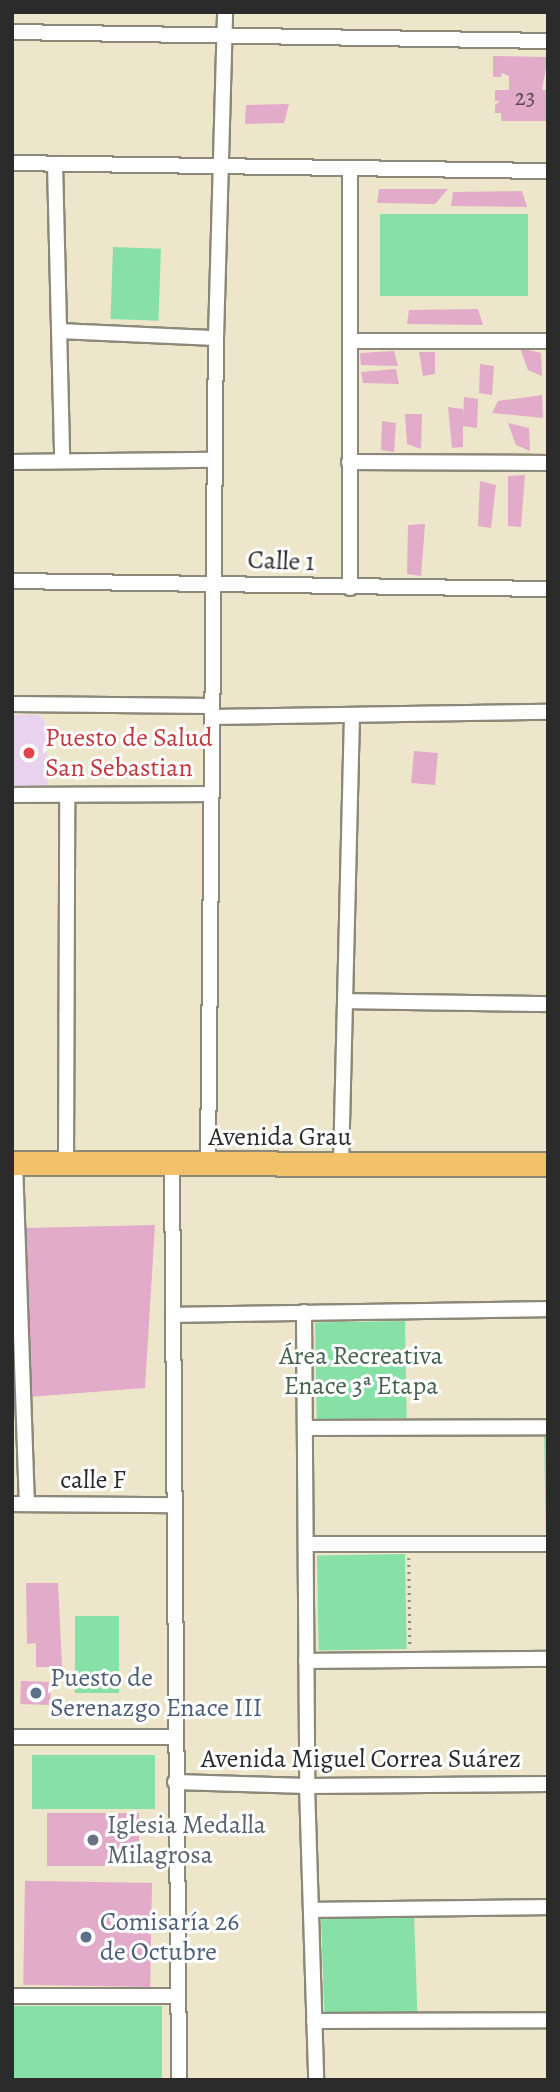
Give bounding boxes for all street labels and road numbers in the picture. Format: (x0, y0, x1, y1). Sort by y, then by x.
street label: Calle 1 (247, 544, 315, 578)
street label: Avenida Grau (209, 1121, 351, 1153)
street label: calle F (60, 1464, 126, 1496)
street label: Avenida Miguel Correa Suárez (201, 1743, 521, 1775)

